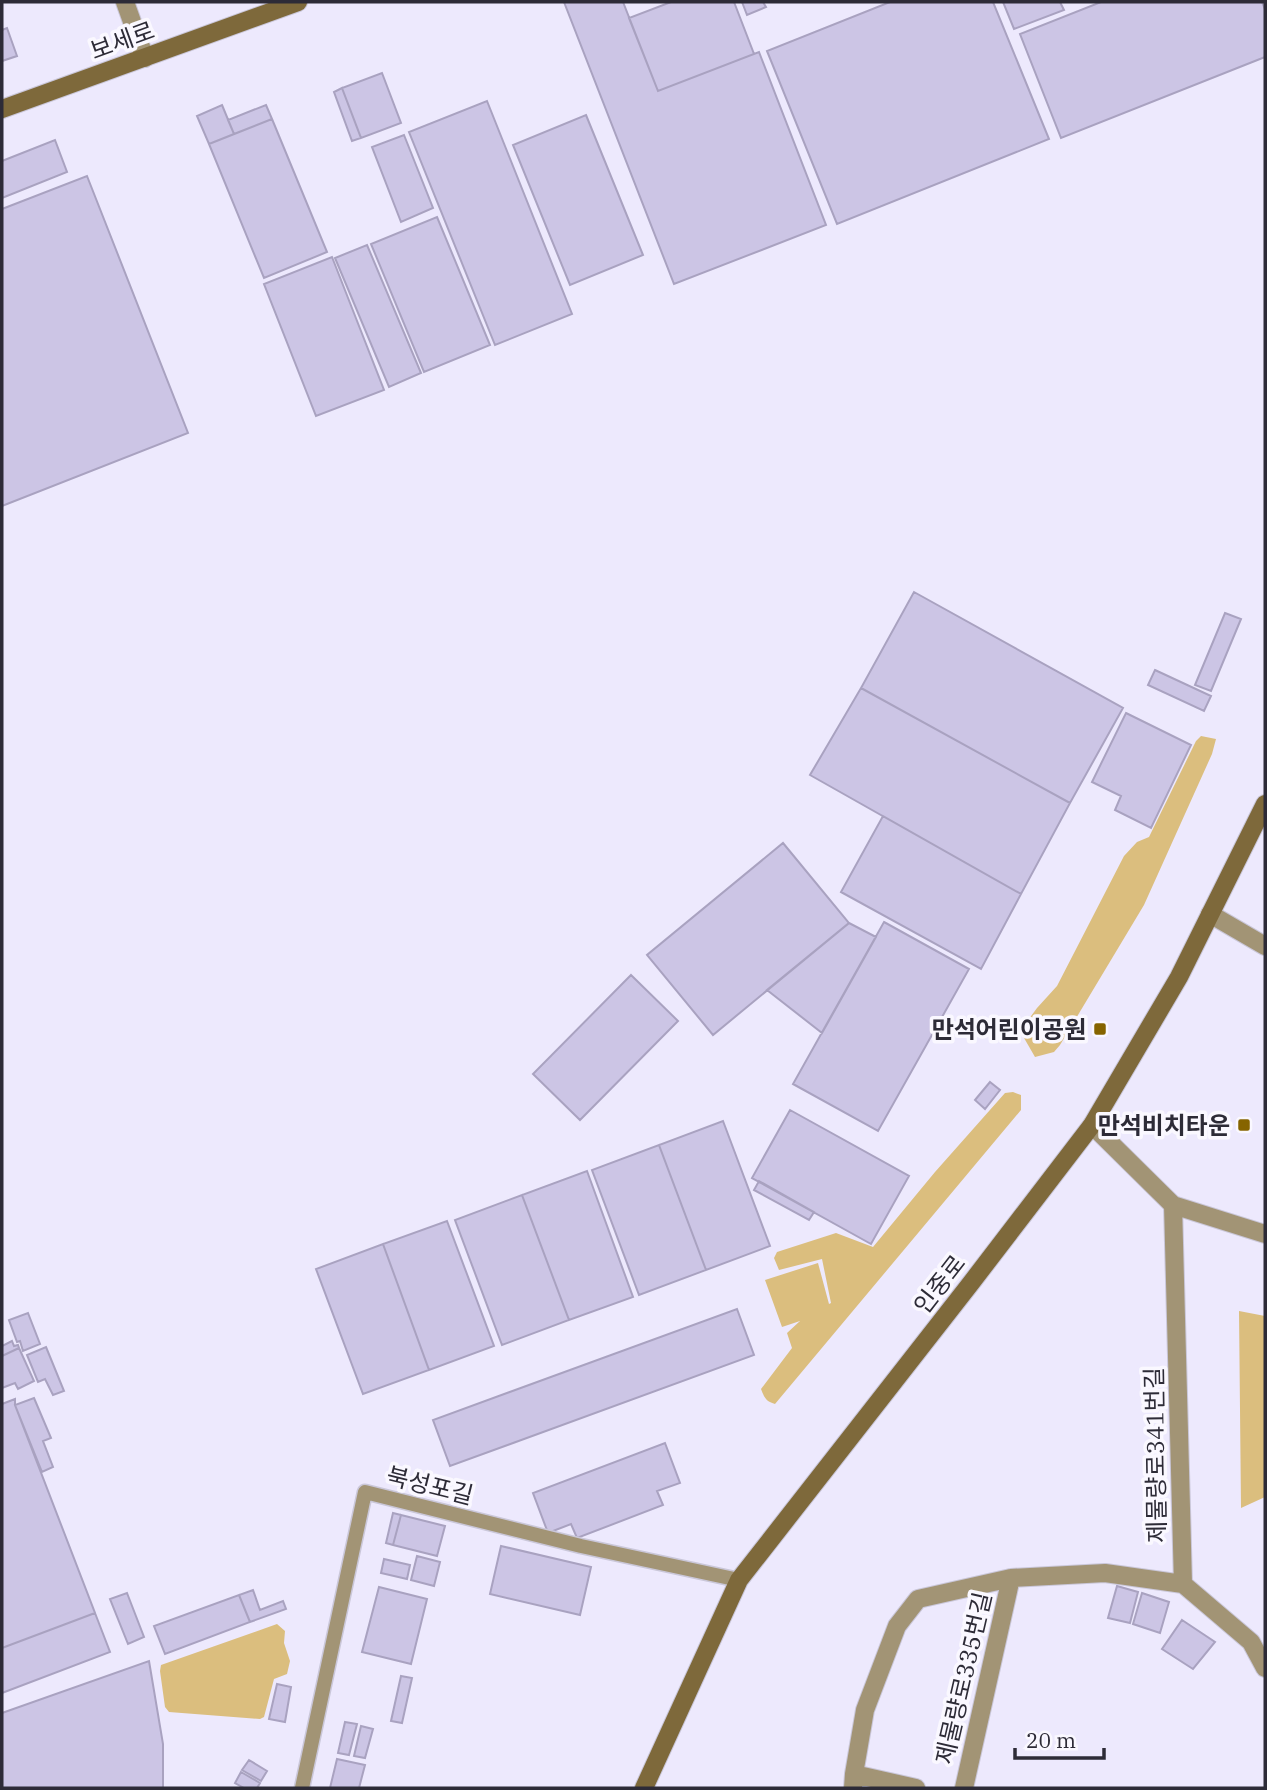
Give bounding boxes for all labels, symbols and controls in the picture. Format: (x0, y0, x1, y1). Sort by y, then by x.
street label: 보세로 (85, 14, 159, 66)
place label: 만석어린이공원 (931, 1013, 1086, 1045)
marker: 만석어린이공원 (1092, 1021, 1108, 1037)
place label: 만석비치타운 (1098, 1109, 1230, 1141)
marker: 만석비치타운 (1236, 1117, 1252, 1133)
street label: 인중로 (906, 1248, 972, 1320)
street label: 제물량로341번길 (1137, 1367, 1173, 1543)
street label: 북성포길 (383, 1459, 477, 1511)
street label: 제물량로335번길 (928, 1589, 998, 1767)
scale bar (1015, 1716, 1104, 1760)
text: 20 m (1026, 1726, 1076, 1754)

